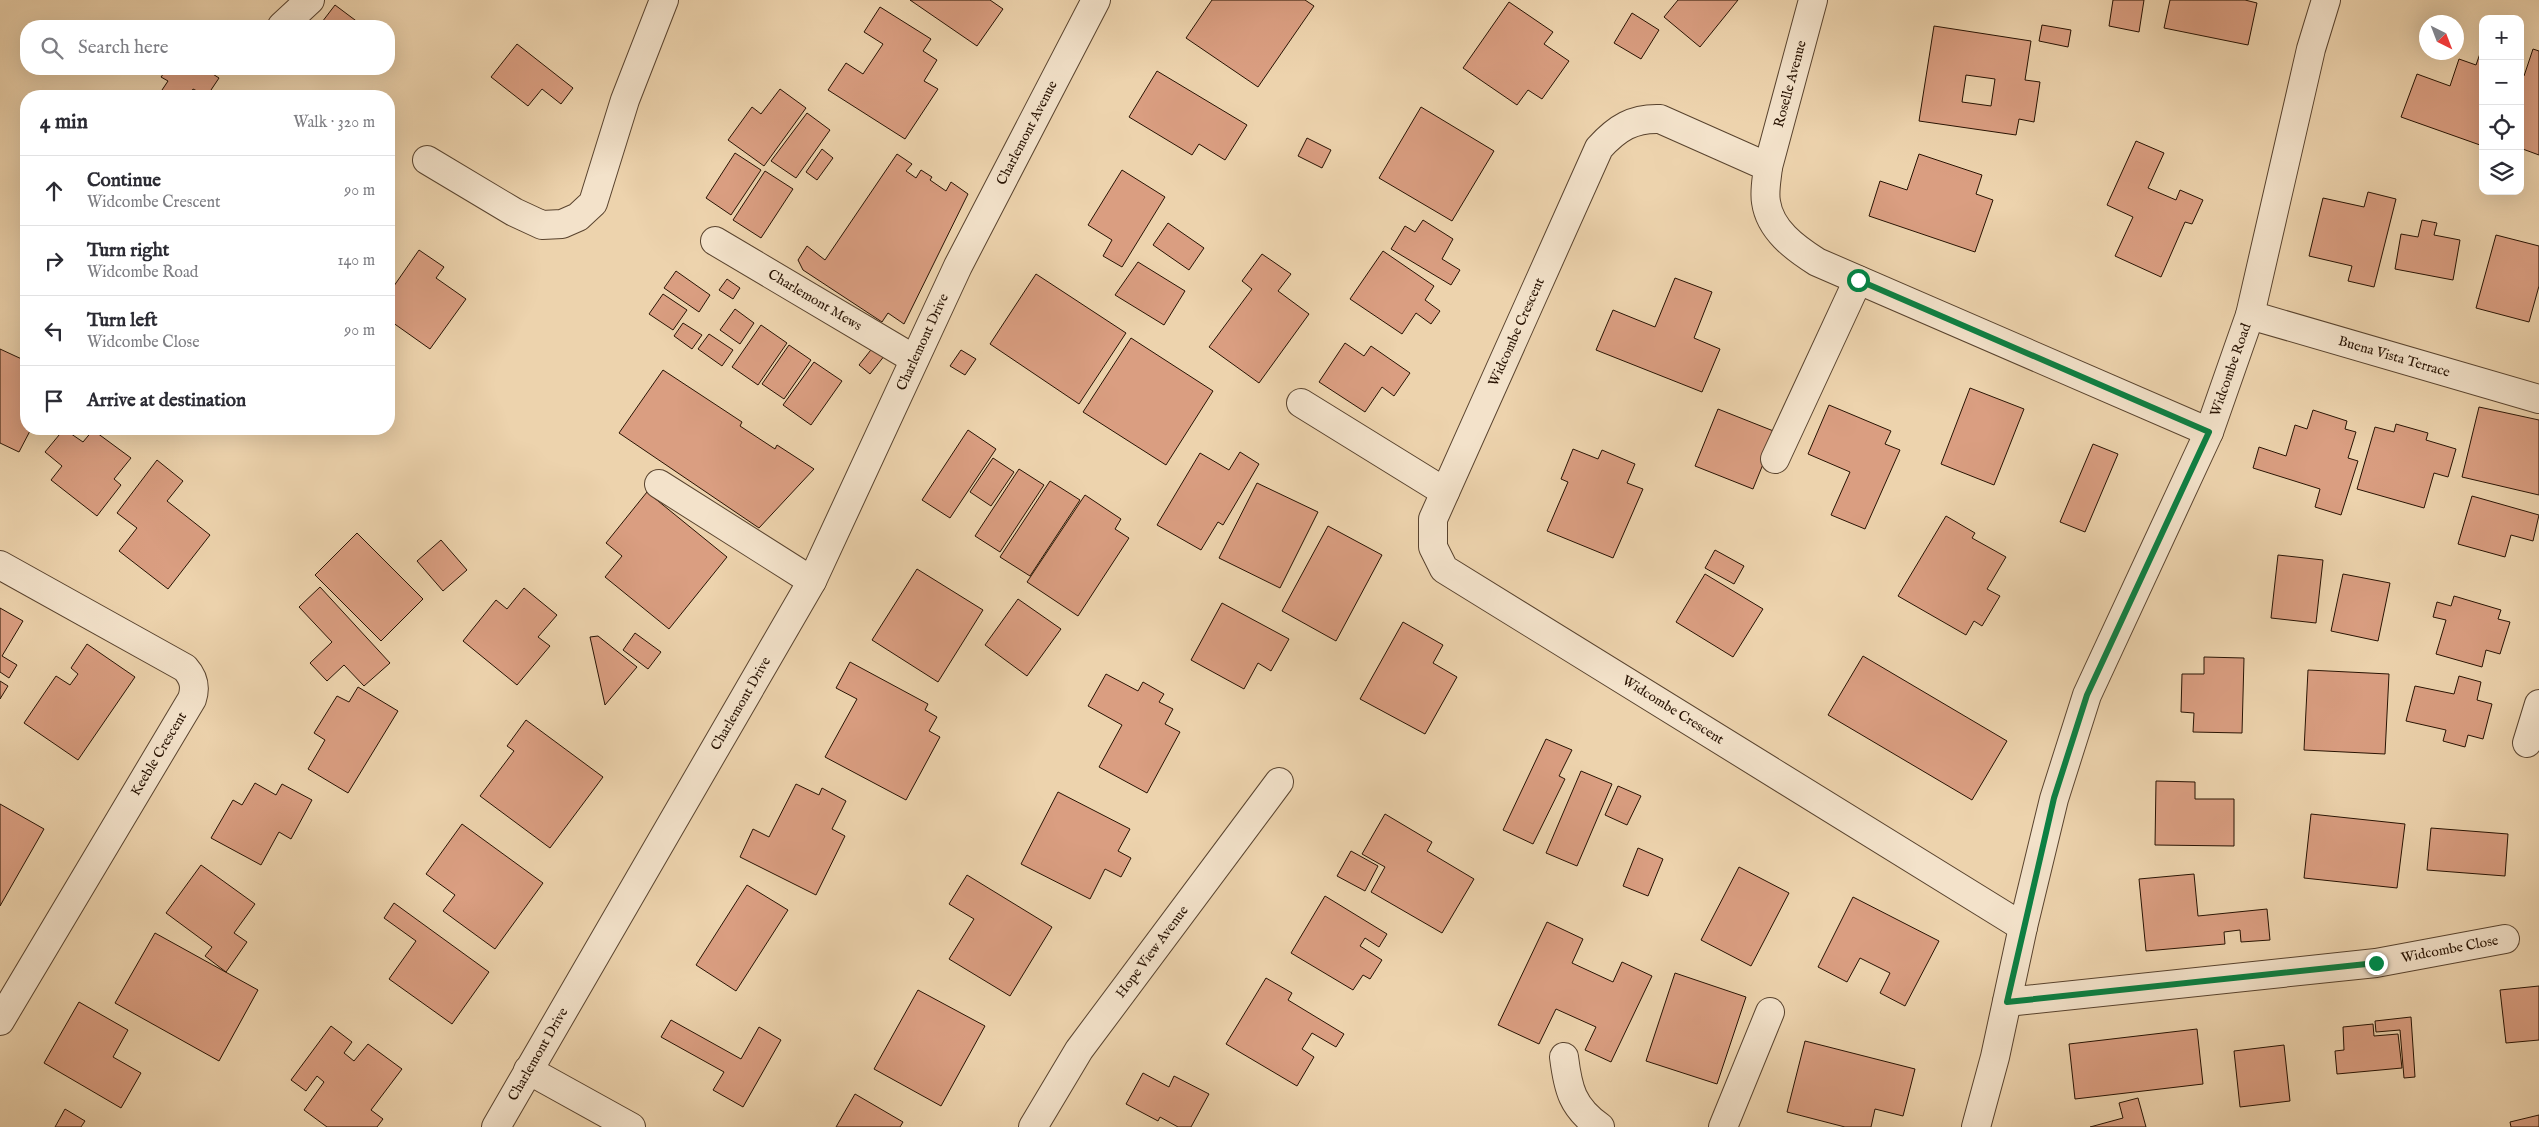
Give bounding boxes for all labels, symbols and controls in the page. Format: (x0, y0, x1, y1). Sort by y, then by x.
north arrow (2419, 15, 2464, 60)
map controls (2479, 15, 2524, 195)
button: + (2479, 15, 2524, 60)
search box (20, 20, 395, 75)
icon: search (38, 34, 66, 62)
text: Search here (78, 36, 169, 60)
street label: Roselle Avenue (1770, 38, 1811, 129)
button: − (2479, 60, 2524, 105)
street label: Charlemont Avenue (993, 77, 1062, 188)
button: locate (2479, 105, 2524, 150)
text: 4 min (40, 109, 88, 136)
text: Walk · 320 m (293, 113, 375, 133)
button: layers (2479, 150, 2524, 195)
text: Continue (87, 169, 161, 193)
icon: ahead (40, 177, 68, 205)
text: 90 m (344, 181, 375, 201)
text: Widcombe Crescent (87, 193, 221, 213)
text: Turn right (87, 239, 169, 263)
icon: right (40, 247, 68, 275)
text: 140 m (337, 251, 375, 271)
text: Widcombe Road (87, 263, 198, 283)
street label: Charlemont Mews (765, 265, 865, 335)
route start (1847, 269, 1870, 292)
street label: Widcombe Crescent (1484, 275, 1549, 389)
street label: Charlemont Drive (892, 290, 953, 394)
text: Turn left (87, 309, 158, 333)
icon: left (40, 317, 68, 345)
street label: Widcombe Road (2206, 320, 2256, 419)
text: 90 m (344, 321, 375, 341)
street label: Buena Vista Terrace (2336, 332, 2453, 382)
text: Widcombe Close (87, 333, 200, 353)
icon: arrive (40, 387, 68, 415)
text: Arrive at destination (87, 389, 246, 413)
street label: Charlemont Drive (707, 653, 775, 754)
street label: Widcombe Crescent (1619, 671, 1727, 749)
street label: Keeble Crescent (127, 709, 191, 799)
street label: Hope View Avenue (1112, 902, 1193, 1002)
street label: Widcombe Close (2400, 931, 2500, 967)
route end (2365, 952, 2388, 975)
street label: Charlemont Drive (504, 1004, 572, 1104)

